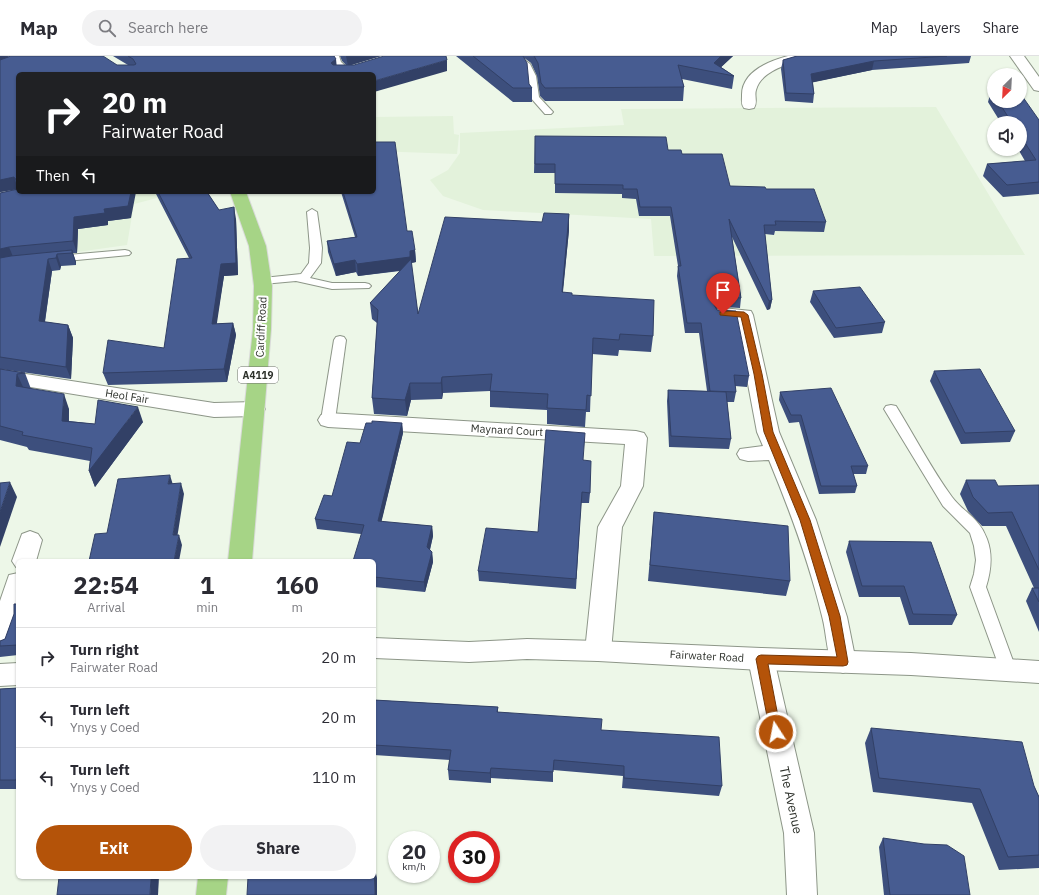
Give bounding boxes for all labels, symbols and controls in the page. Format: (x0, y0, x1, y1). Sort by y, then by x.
search box (82, 10, 362, 46)
text: Map (20, 16, 58, 40)
icon: search (96, 17, 118, 39)
text: Search here (128, 18, 208, 37)
text: Map (871, 19, 898, 37)
text: Layers (920, 19, 961, 37)
text: Share (983, 19, 1019, 37)
north arrow (987, 68, 1027, 108)
map controls (987, 68, 1027, 156)
text: 20 m (102, 84, 167, 121)
icon: right (36, 88, 88, 140)
button: sound (987, 116, 1027, 156)
text: Fairwater Road (102, 120, 224, 143)
icon: left (78, 164, 100, 186)
text: Then (36, 166, 70, 185)
pin (706, 273, 740, 314)
icon: arrive (712, 279, 734, 301)
street label: Cardiff Road (252, 296, 270, 358)
road number: A4119 (238, 367, 278, 383)
street label: Heol Fair (104, 386, 150, 406)
street label: Maynard Court (470, 421, 544, 439)
text: 22:54 (73, 569, 139, 601)
text: 1 (200, 569, 214, 601)
text: 160 (275, 569, 319, 601)
text: Arrival (87, 599, 125, 616)
text: min (196, 599, 218, 616)
text: m (291, 599, 303, 616)
text: Turn right (70, 640, 139, 659)
icon: right (36, 647, 58, 669)
street label: Fairwater Road (669, 647, 745, 665)
text: 20 m (321, 648, 356, 667)
text: Fairwater Road (70, 659, 158, 676)
text: Turn left (70, 700, 130, 719)
icon: left (36, 707, 58, 729)
text: 20 m (321, 708, 356, 727)
position arrow (755, 711, 797, 753)
text: Ynys y Coed (70, 719, 140, 736)
text: Turn left (70, 760, 130, 779)
street label: The Avenue (776, 765, 806, 835)
icon: left (36, 767, 58, 789)
text: 110 m (312, 768, 356, 787)
text: Ynys y Coed (70, 779, 140, 796)
button: Exit (36, 825, 192, 871)
button: Share (200, 825, 356, 871)
speed limit sign: 30 (448, 831, 500, 883)
text: 20 (402, 838, 426, 865)
text: km/h (402, 860, 426, 873)

